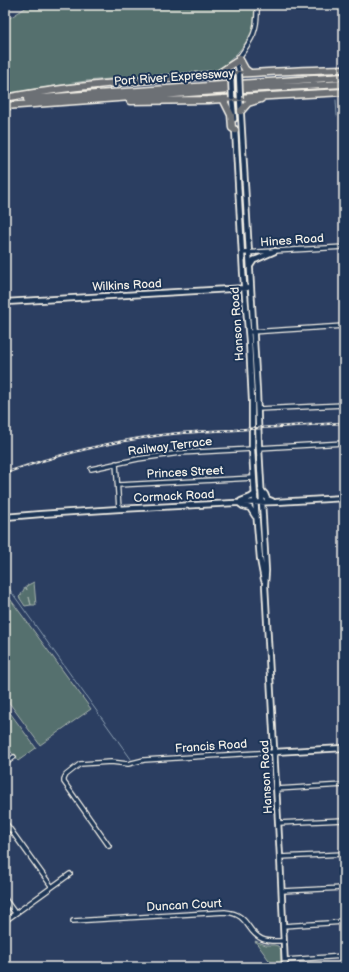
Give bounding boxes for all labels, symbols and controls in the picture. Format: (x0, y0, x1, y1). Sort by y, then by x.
street label: Port River Expressway (114, 66, 235, 89)
street label: Hines Road (260, 231, 324, 250)
street label: Wilkins Road (92, 276, 162, 295)
street label: Hanson Road (227, 286, 248, 361)
street label: Railway Terrace (127, 434, 213, 459)
street label: Princes Street (146, 463, 224, 482)
street label: Cormack Road (133, 487, 215, 506)
street label: Francis Road (174, 736, 248, 756)
street label: Hanson Road (257, 739, 276, 814)
street label: Duncan Court (146, 896, 222, 915)

